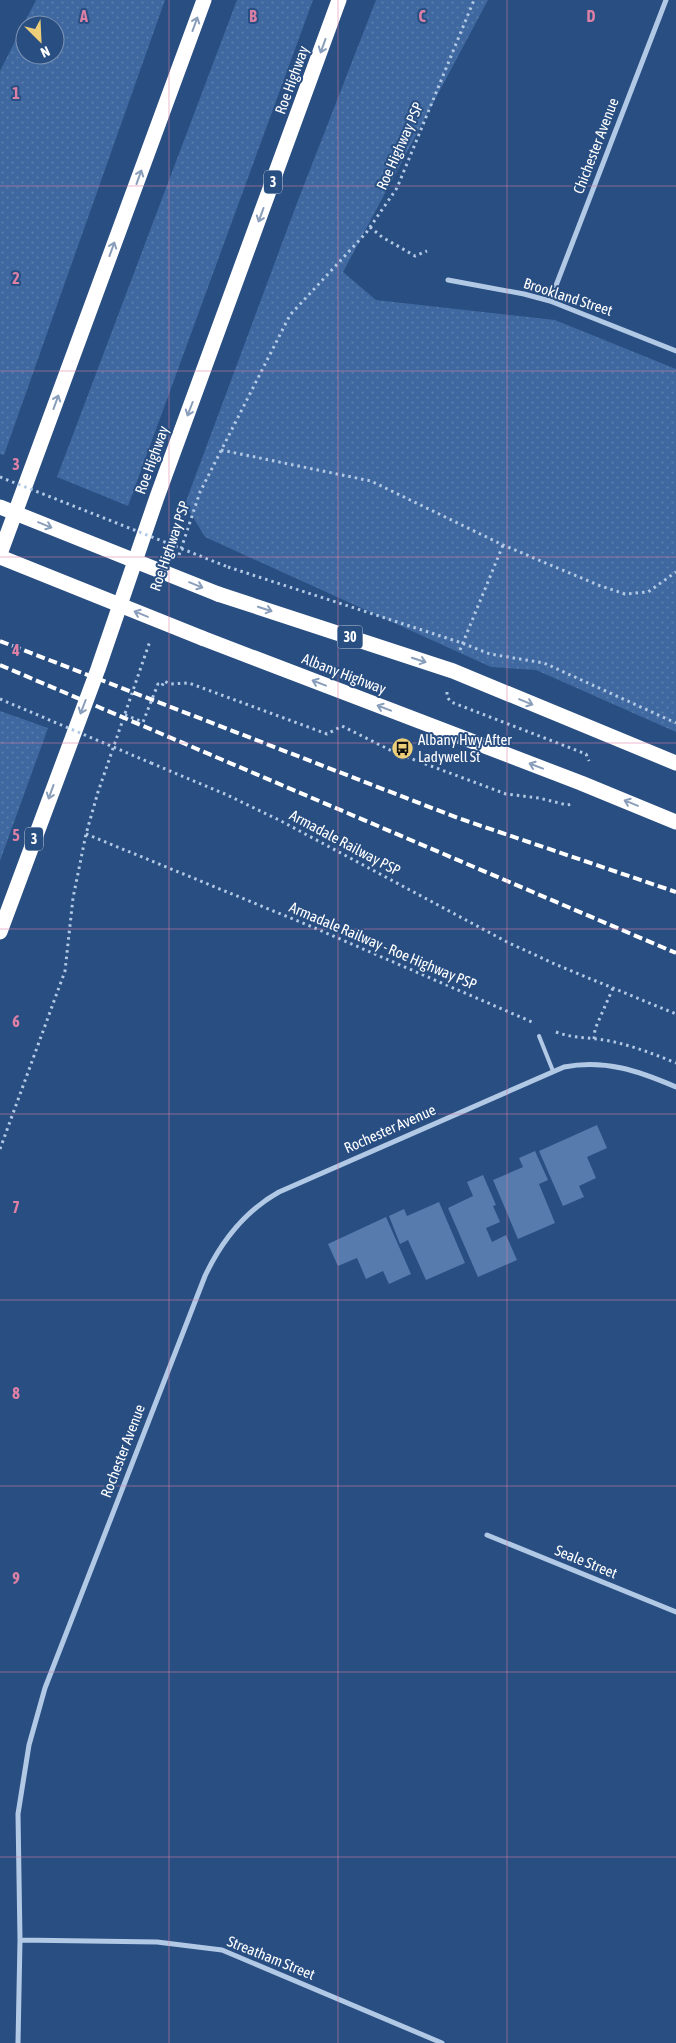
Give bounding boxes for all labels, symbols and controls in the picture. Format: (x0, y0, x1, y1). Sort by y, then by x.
text: A (79, 7, 88, 25)
text: B (249, 7, 257, 25)
text: C (418, 7, 426, 25)
text: D (587, 7, 596, 25)
north arrow (15, 15, 65, 65)
one-way arrow (191, 17, 200, 32)
one-way arrow (318, 38, 327, 53)
text: N (38, 43, 52, 61)
street label: Roe Highway (271, 43, 312, 116)
text: 1 (12, 84, 20, 102)
street label: Chichester Avenue (569, 95, 622, 196)
street label: Roe Highway PSP (373, 99, 426, 192)
one-way arrow (135, 169, 144, 185)
road number: 3 (264, 170, 282, 193)
one-way arrow (256, 207, 265, 222)
one-way arrow (108, 242, 117, 257)
text: 2 (12, 269, 20, 287)
street label: Brookland Street (522, 274, 615, 319)
one-way arrow (52, 394, 61, 410)
one-way arrow (185, 401, 194, 416)
street label: Roe Highway (131, 423, 172, 496)
text: 3 (12, 455, 20, 473)
street label: Roe Highway PSP (146, 498, 193, 593)
one-way arrow (37, 521, 52, 530)
one-way arrow (188, 581, 203, 590)
one-way arrow (256, 605, 272, 614)
one-way arrow (134, 608, 149, 618)
road number: 30 (338, 626, 362, 649)
text: 4 (11, 641, 20, 659)
street label: Albany Highway (300, 650, 389, 697)
one-way arrow (411, 656, 426, 665)
one-way arrow (312, 678, 327, 687)
one-way arrow (519, 698, 534, 707)
one-way arrow (78, 699, 87, 715)
one-way arrow (377, 703, 392, 712)
place label: Albany Hwy After Ladywell St (418, 731, 512, 765)
bus stop icon: Albany Hwy After Ladywell St (390, 737, 414, 761)
one-way arrow (529, 761, 544, 770)
one-way arrow (46, 784, 55, 799)
one-way arrow (624, 798, 639, 808)
street label: Armadale Railway PSP (287, 806, 404, 879)
text: 5 (12, 826, 20, 844)
road number: 3 (25, 828, 43, 851)
street label: Armadale Railway - Roe Highway PSP (287, 898, 480, 993)
text: 6 (12, 1012, 20, 1030)
street label: Rochester Avenue (341, 1101, 438, 1156)
text: 7 (12, 1198, 20, 1216)
text: 8 (12, 1384, 20, 1402)
street label: Rochester Avenue (97, 1402, 148, 1500)
street label: Seale Street (553, 1541, 620, 1582)
text: 9 (12, 1569, 20, 1587)
street label: Streatham Street (225, 1932, 318, 1983)

